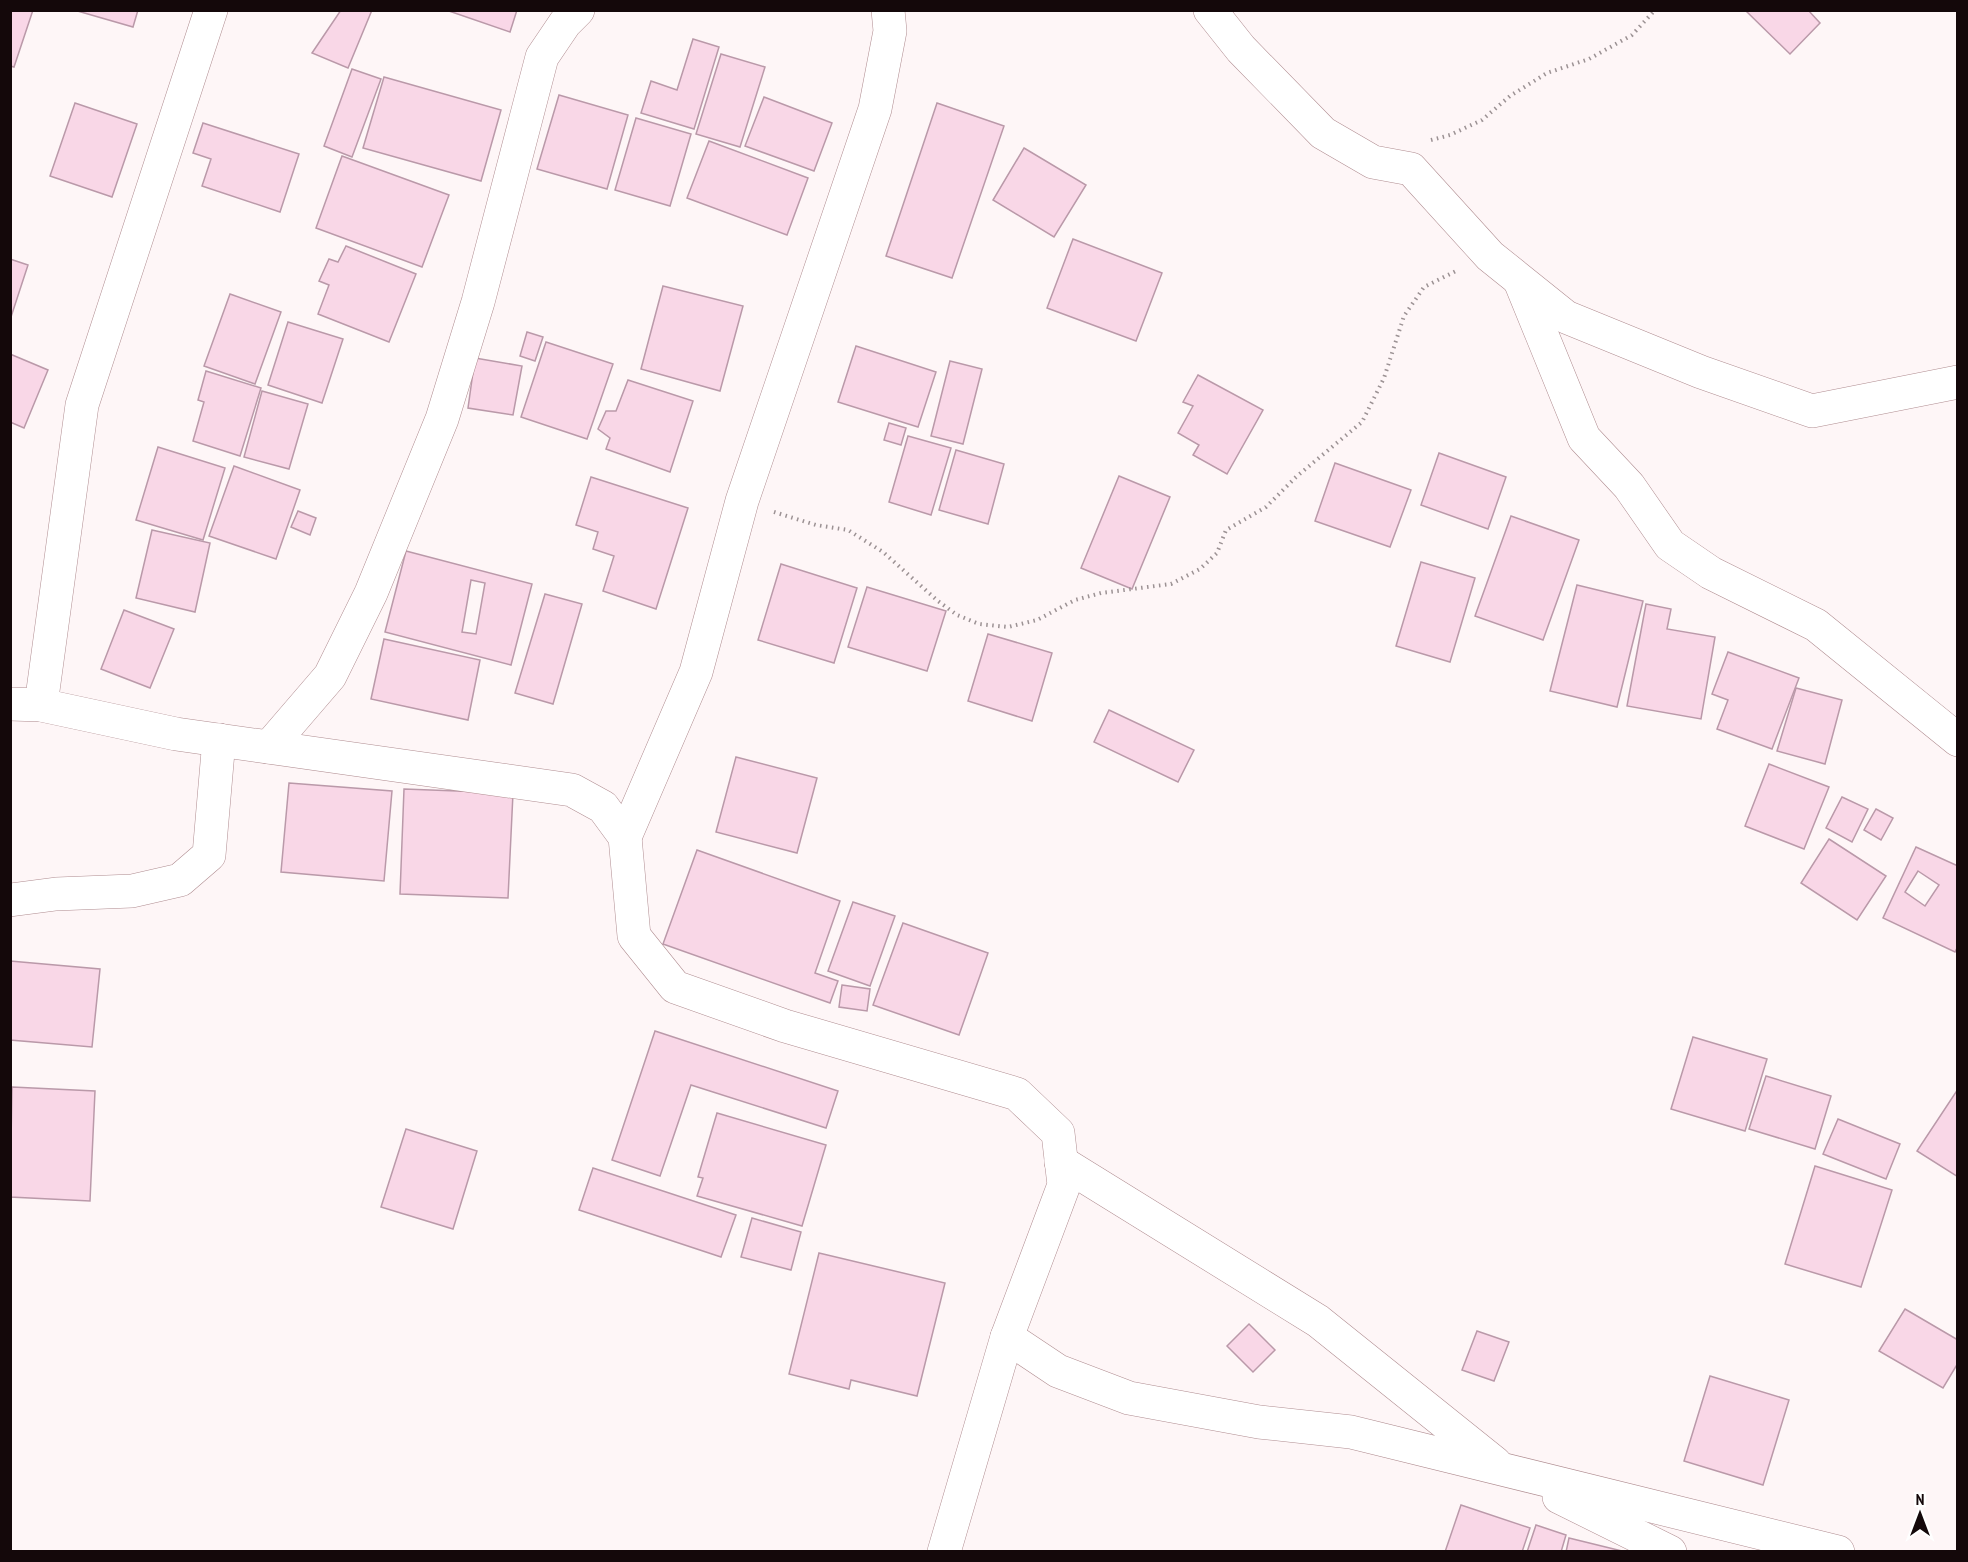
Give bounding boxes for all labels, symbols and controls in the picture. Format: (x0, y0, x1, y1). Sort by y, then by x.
north arrow (1890, 1484, 1950, 1544)
text: N (1916, 1489, 1924, 1509)

